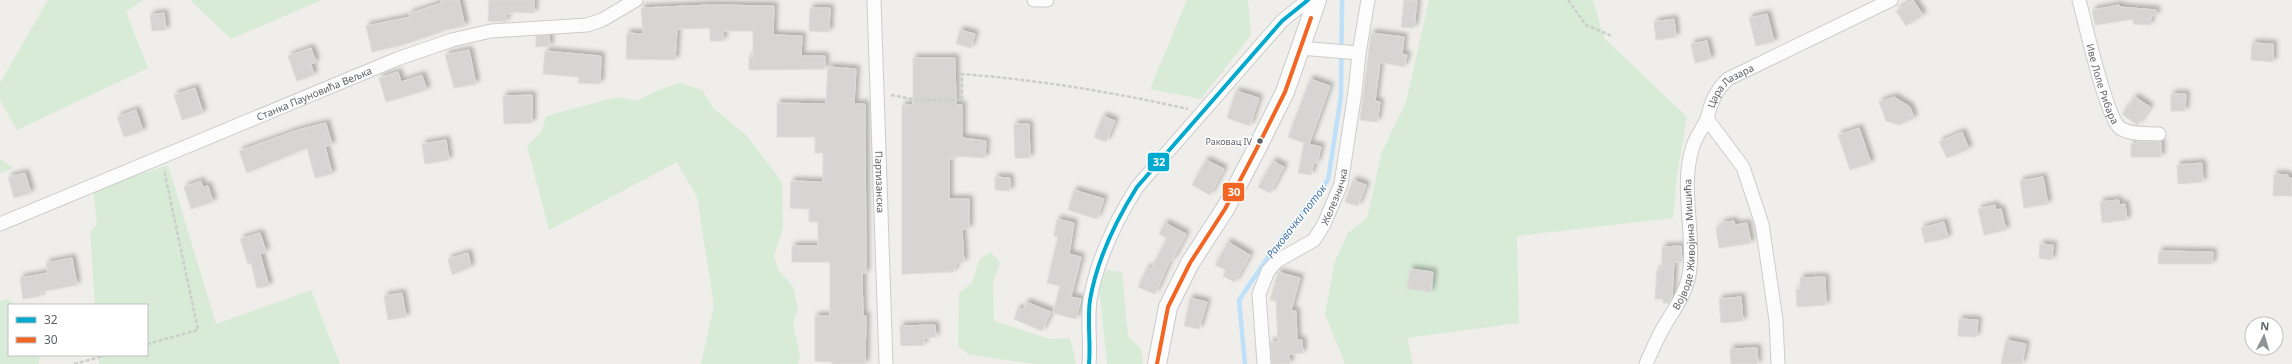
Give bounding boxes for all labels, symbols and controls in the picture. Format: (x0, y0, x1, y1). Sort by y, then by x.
street label: Иве Лоле Рибара (2083, 42, 2122, 127)
street label: Цара Лазара (1704, 61, 1756, 110)
street label: Станка Пауновића Вељка (254, 63, 374, 124)
place label: Раковац IV (1205, 135, 1253, 148)
marker: Раковац IV (1255, 136, 1265, 146)
street label: Партизанска (872, 151, 888, 213)
line badge: 32 (1147, 152, 1170, 172)
text: 32 (1153, 154, 1165, 169)
street label: Железничка (1317, 168, 1350, 227)
street label: Војводе Живојина Мишића (1669, 179, 1698, 312)
water label: Раковачки поток (1262, 181, 1330, 261)
line badge: 30 (1222, 182, 1245, 202)
text: 30 (1228, 184, 1240, 199)
legend (8, 304, 148, 356)
text: 32 (44, 311, 58, 328)
north arrow (2244, 316, 2284, 356)
text: N (2260, 318, 2270, 333)
text: 30 (44, 331, 58, 348)

